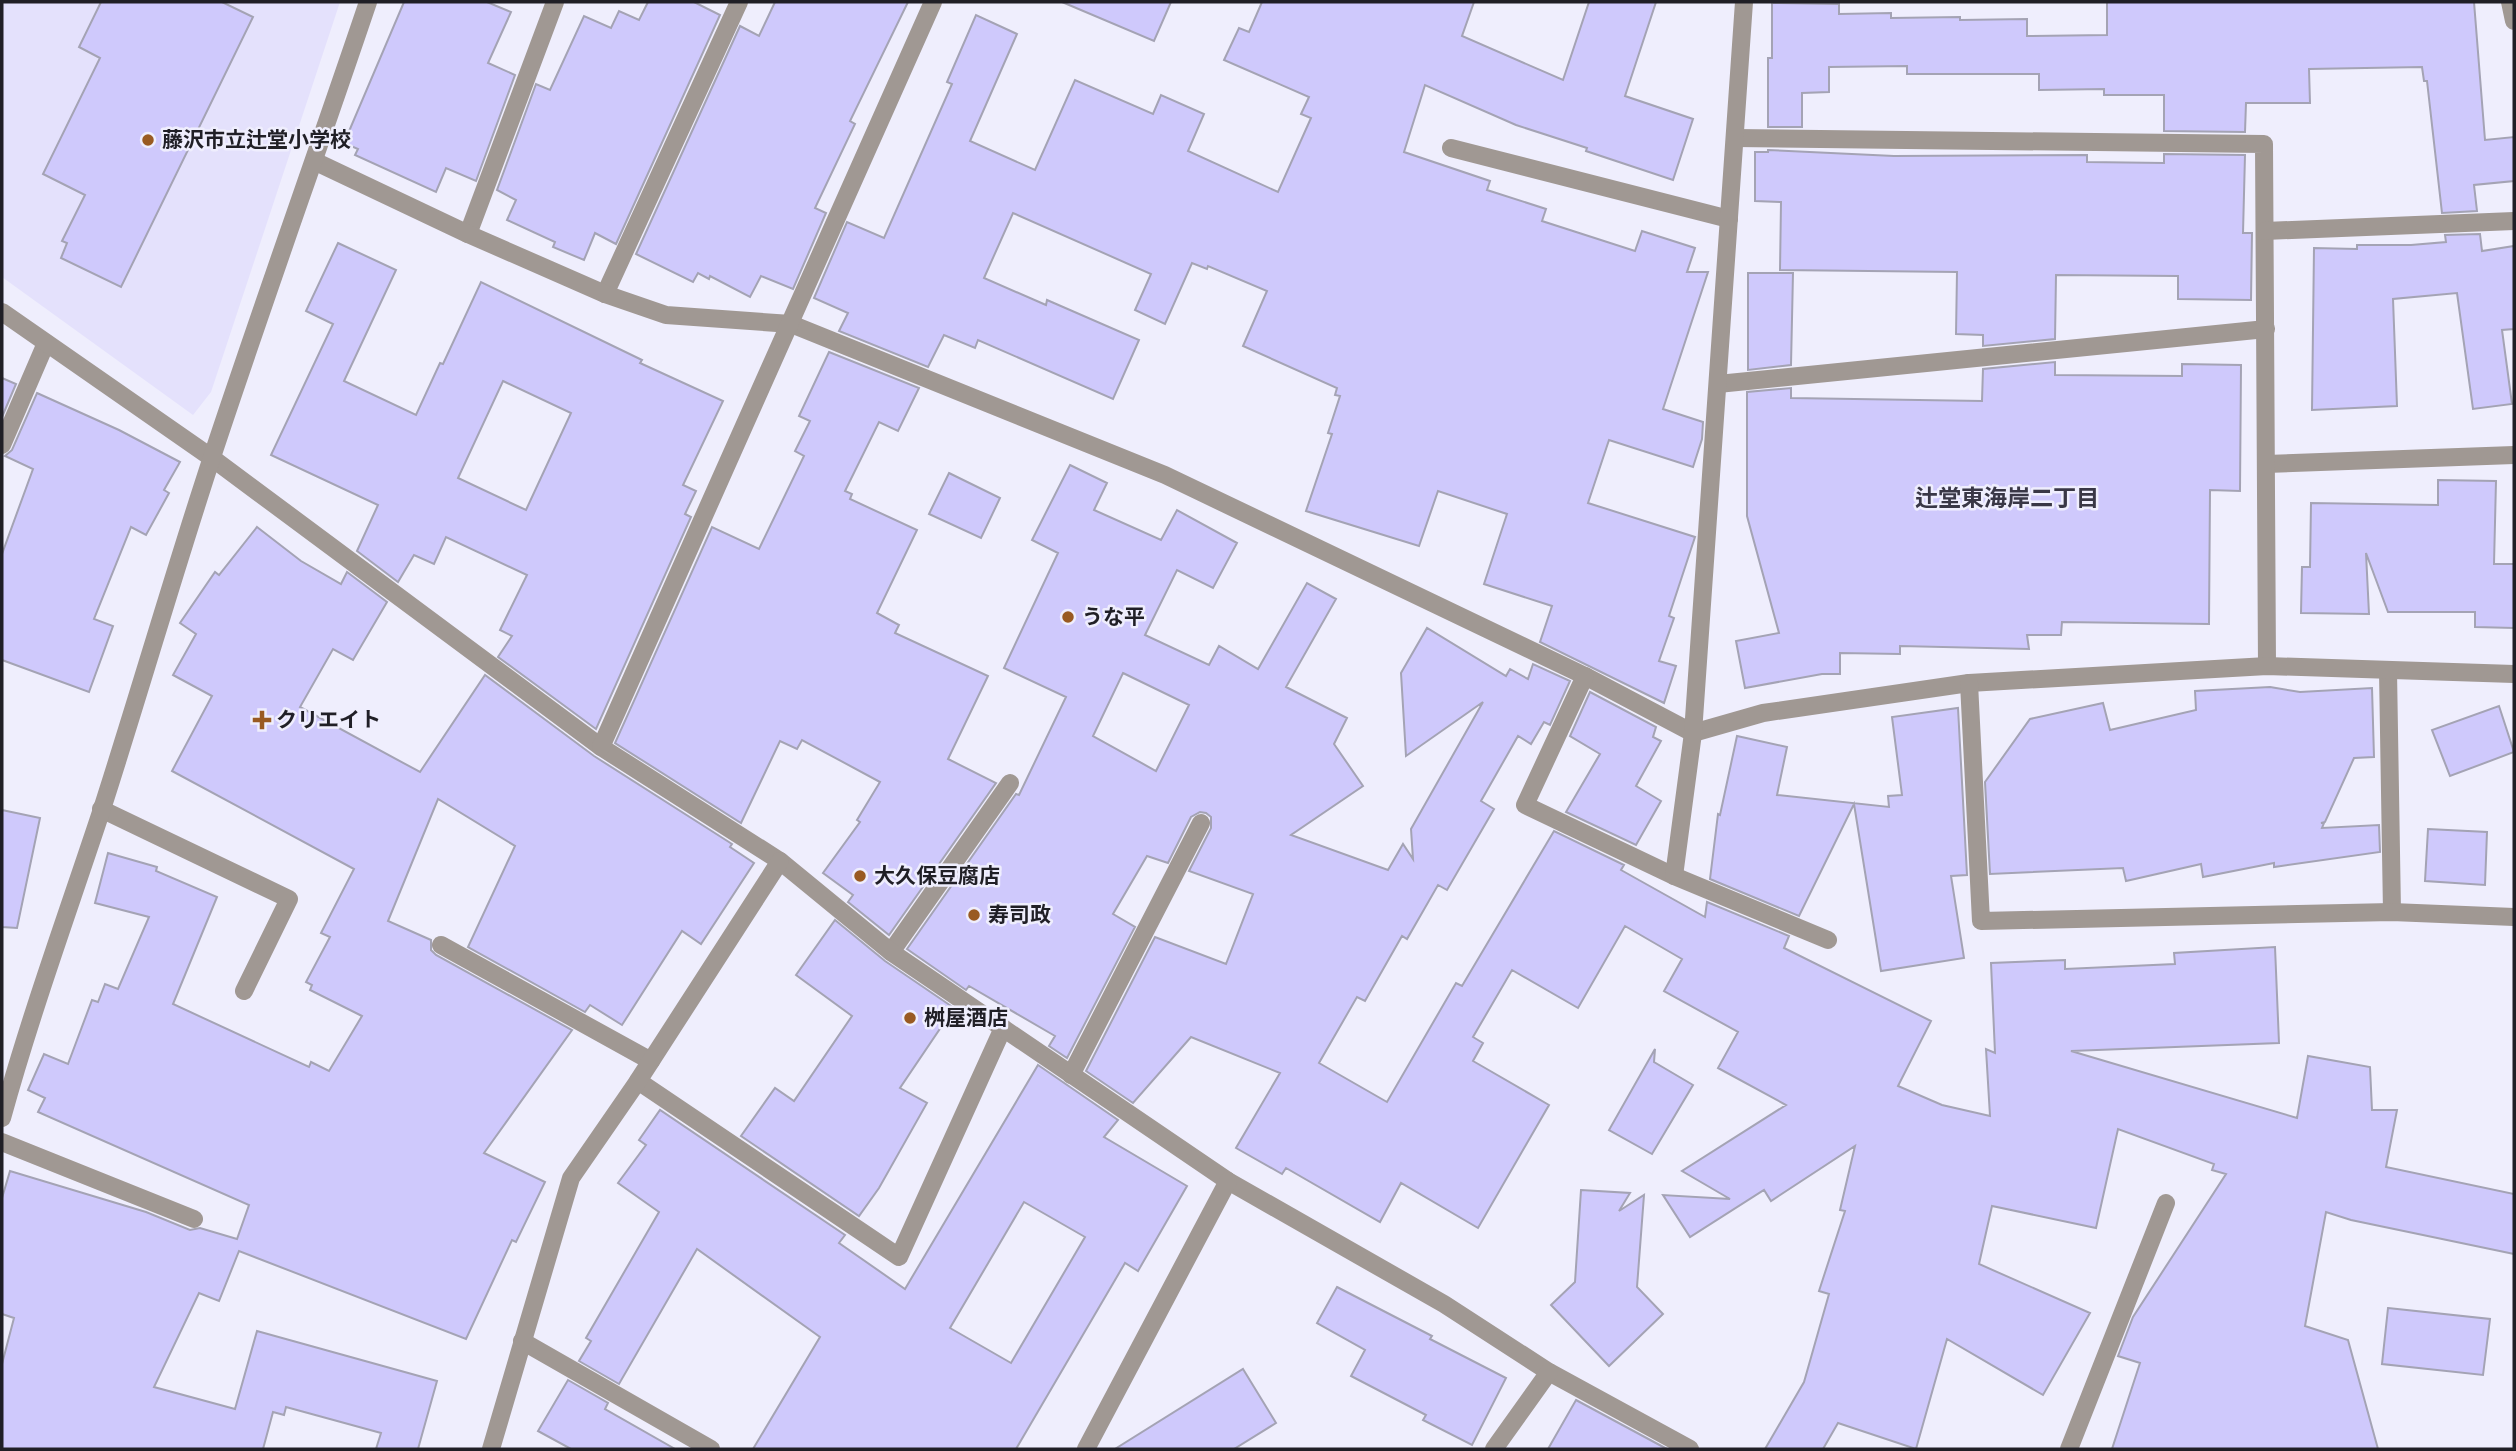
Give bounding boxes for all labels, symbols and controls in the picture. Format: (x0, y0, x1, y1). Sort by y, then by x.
place label: 藤沢市立辻堂小学校 (162, 126, 351, 152)
marker: 藤沢市立辻堂小学校 (140, 132, 156, 148)
district label: 辻堂東海岸二丁目 (1915, 483, 2099, 512)
place label: うな平 (1082, 603, 1145, 629)
marker: うな平 (1060, 609, 1076, 625)
place label: クリエイト (276, 706, 381, 732)
marker: クリエイト (254, 712, 270, 728)
place label: 大久保豆腐店 (874, 862, 1000, 888)
marker: 大久保豆腐店 (852, 868, 868, 884)
place label: 寿司政 (988, 901, 1051, 927)
marker: 寿司政 (966, 907, 982, 923)
place label: 桝屋酒店 (924, 1004, 1008, 1030)
marker: 桝屋酒店 (902, 1010, 918, 1026)

